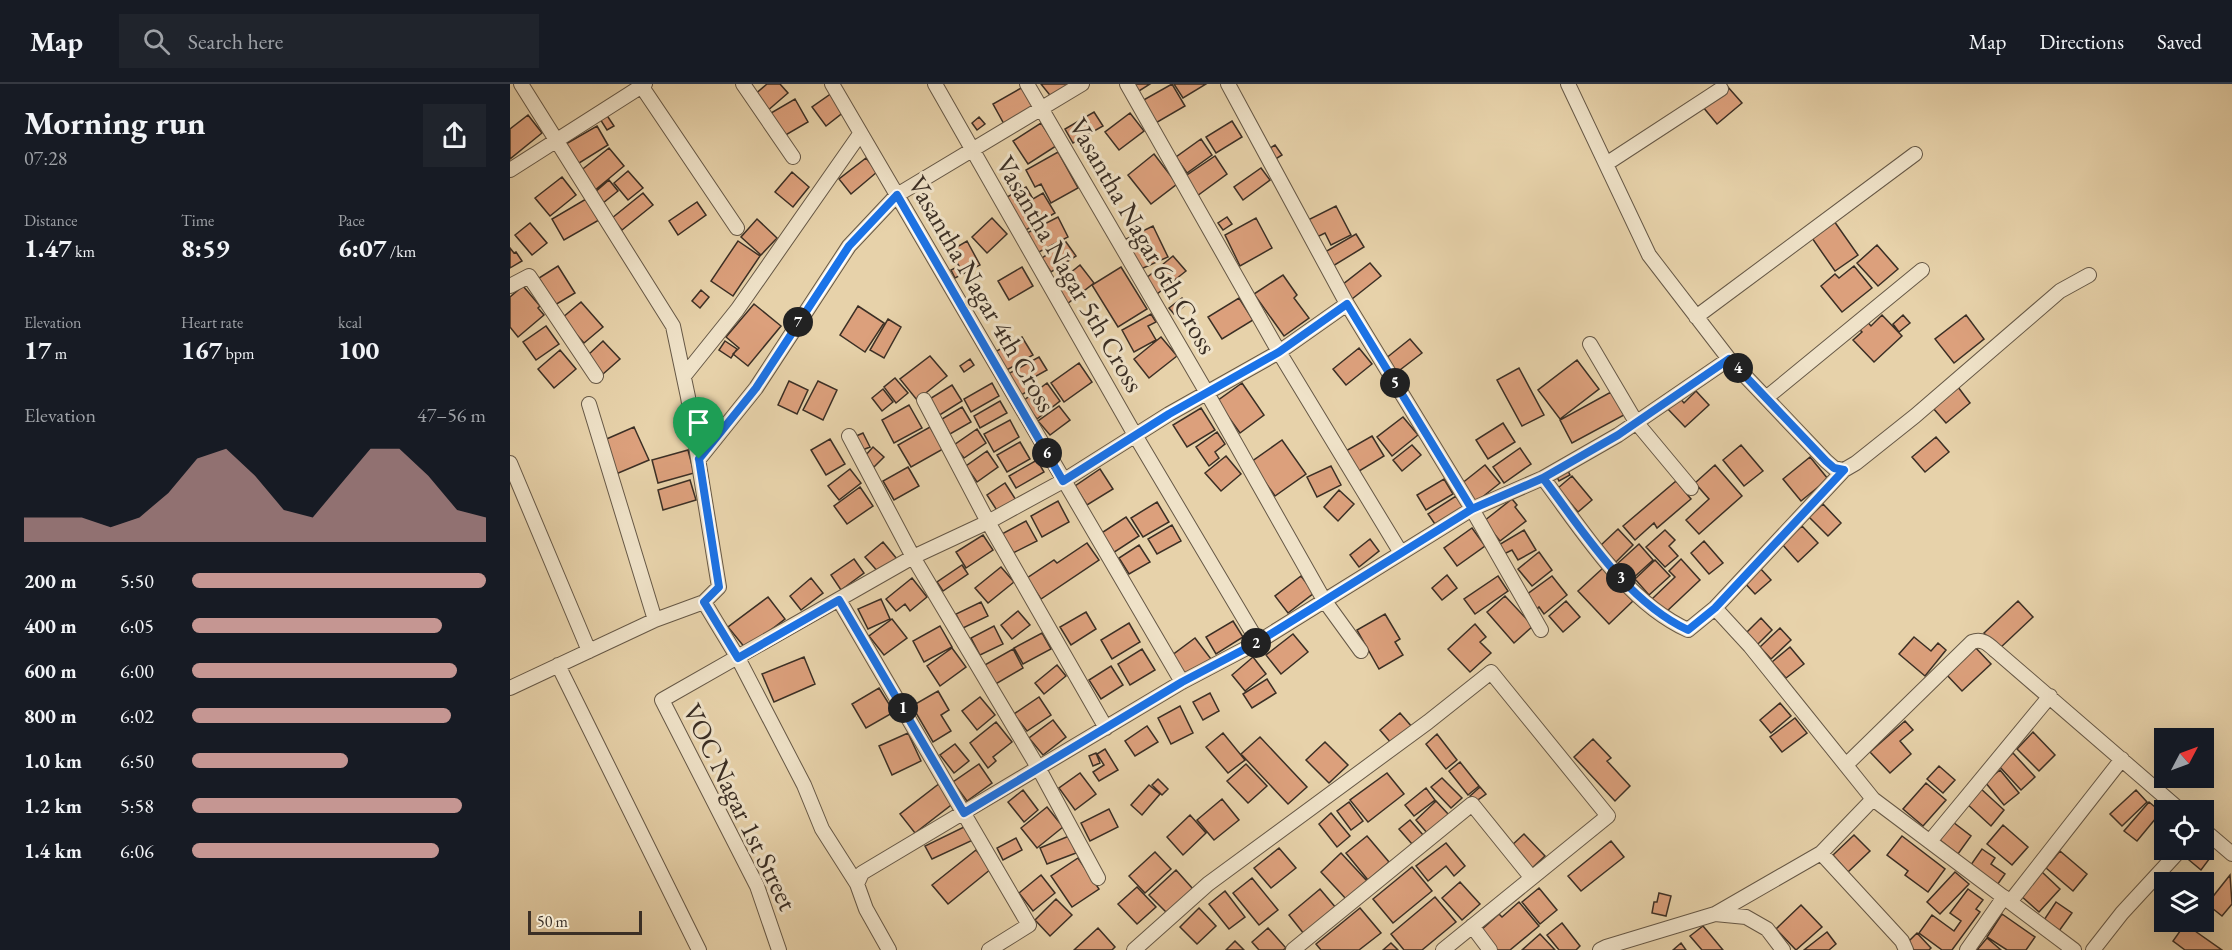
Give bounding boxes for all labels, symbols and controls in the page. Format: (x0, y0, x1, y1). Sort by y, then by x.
search box (119, 14, 539, 68)
text: Map (30, 23, 83, 59)
icon: search (140, 25, 173, 58)
text: Search here (188, 27, 283, 56)
text: Map (1969, 28, 2006, 55)
text: Directions (2039, 28, 2124, 55)
text: Saved (2157, 28, 2202, 55)
text: Morning run (24, 101, 206, 144)
button: share (423, 104, 486, 167)
street label: Vasantha Nagar 6th Cross (1061, 111, 1225, 360)
text: 07:28 (24, 145, 67, 171)
street label: Vasantha Nagar 5th Cross (988, 149, 1152, 398)
street label: Vasantha Nagar 4th Cross (900, 169, 1064, 418)
text: Distance (24, 210, 77, 231)
text: Time (181, 210, 214, 231)
text: Pace (338, 210, 365, 231)
text: 1.47 (24, 231, 72, 265)
text: 8:59 (181, 231, 230, 265)
text: 6:07 (338, 231, 387, 265)
text: km (72, 241, 95, 262)
text: /km (387, 241, 416, 262)
pin: 7 (783, 307, 813, 337)
text: 7 (794, 311, 802, 332)
text: Elevation (24, 312, 82, 333)
text: Heart rate (181, 312, 243, 333)
text: kcal (338, 312, 362, 333)
text: 17 (24, 333, 52, 367)
text: 167 (181, 333, 222, 367)
text: 100 (338, 333, 379, 367)
text: m (52, 343, 67, 364)
text: bpm (222, 343, 254, 364)
pin: 4 (1723, 353, 1753, 383)
text: 4 (1734, 357, 1742, 378)
pin: 5 (1380, 368, 1410, 398)
text: 5 (1391, 372, 1399, 393)
pin (673, 397, 724, 459)
text: Elevation (24, 402, 96, 428)
text: 47–56 m (417, 402, 486, 428)
icon: arrive (682, 406, 715, 439)
pin: 6 (1032, 438, 1062, 468)
text: 6 (1043, 442, 1051, 463)
pin: 3 (1606, 563, 1636, 593)
text: 3 (1617, 567, 1625, 588)
text: 200 m (24, 568, 77, 594)
text: 5:50 (120, 568, 154, 594)
text: 400 m (24, 613, 77, 639)
text: 6:05 (120, 613, 154, 639)
pin: 2 (1241, 628, 1271, 658)
text: 2 (1252, 632, 1260, 653)
text: 600 m (24, 658, 77, 684)
text: 6:00 (120, 658, 154, 684)
pin: 1 (888, 693, 918, 723)
street label: VOC Nagar 1st Street (675, 697, 806, 917)
text: 1 (899, 697, 907, 718)
text: 800 m (24, 703, 77, 729)
text: 6:02 (120, 703, 154, 729)
north arrow (2154, 728, 2214, 788)
map controls (2154, 728, 2214, 932)
text: 1.0 km (24, 748, 82, 774)
text: 6:50 (120, 748, 154, 774)
text: 1.2 km (24, 793, 82, 819)
text: 5:58 (120, 793, 154, 819)
button: locate (2154, 800, 2214, 860)
text: 1.4 km (24, 838, 82, 864)
text: 6:06 (120, 838, 154, 864)
button: layers (2154, 872, 2214, 932)
scale bar (528, 908, 642, 936)
text: 50 m (537, 911, 568, 932)

